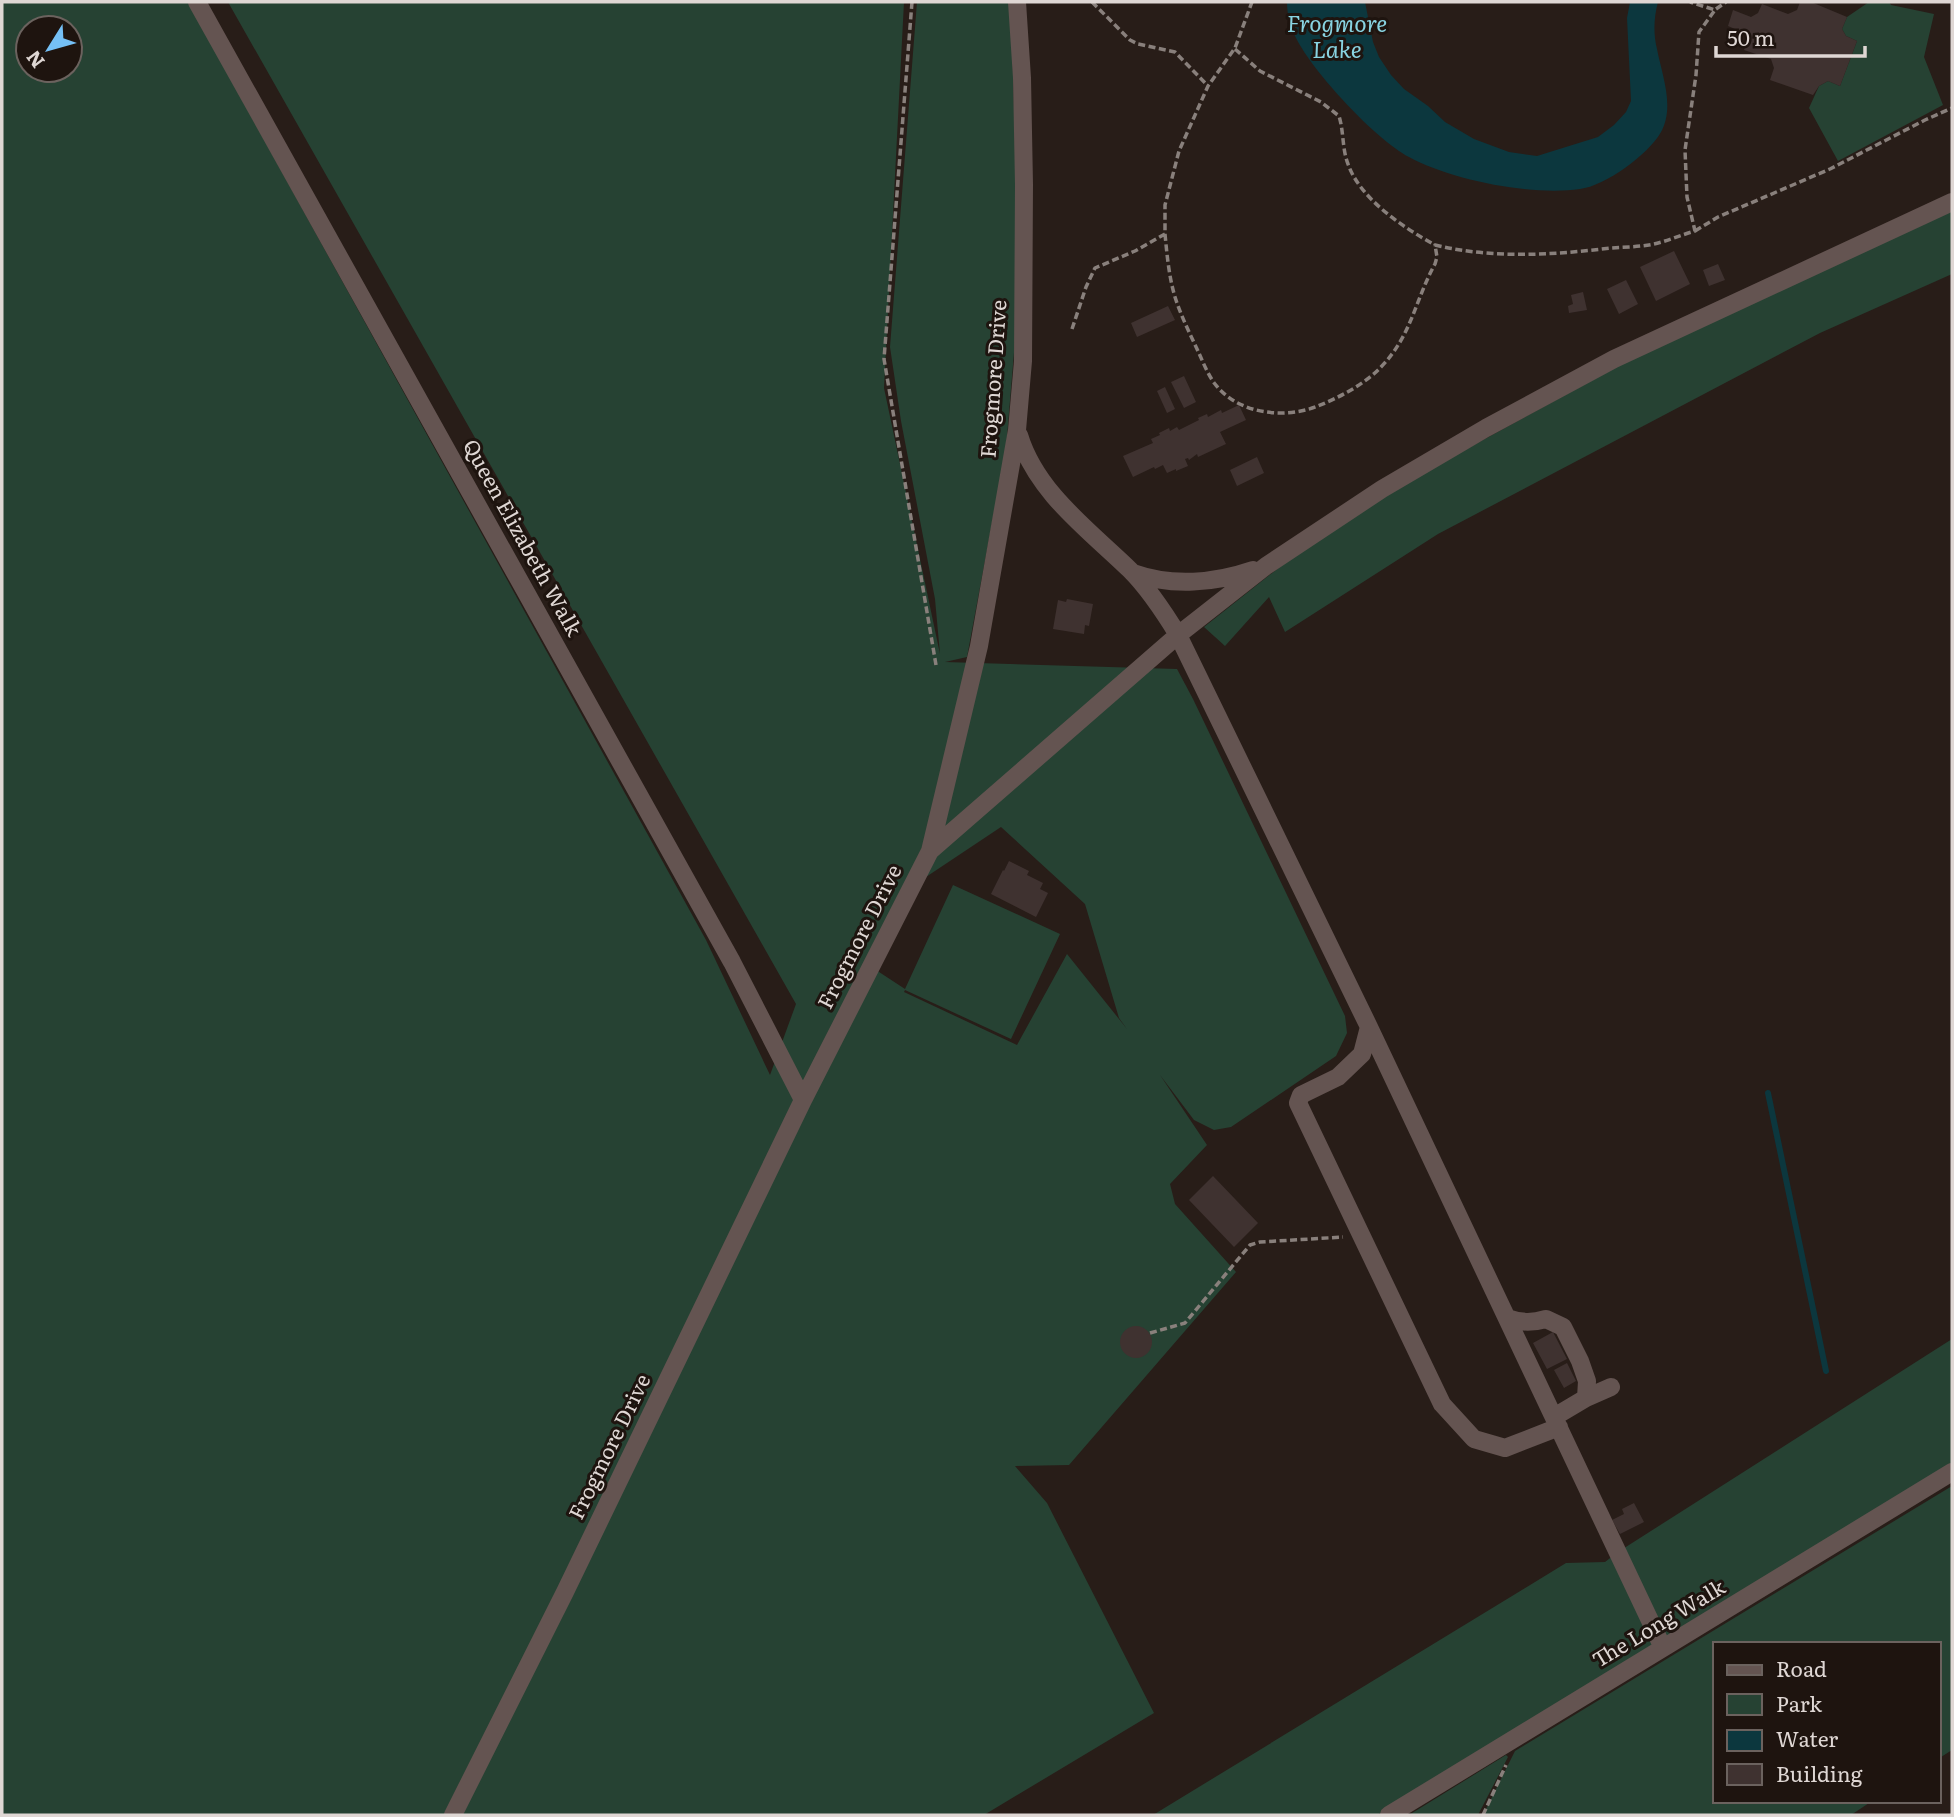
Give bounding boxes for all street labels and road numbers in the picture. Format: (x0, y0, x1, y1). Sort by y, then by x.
street label: Frogmore Drive (971, 299, 1013, 459)
street label: Queen Elizabeth Walk (457, 433, 591, 641)
street label: Frogmore Drive (808, 858, 908, 1014)
street label: Frogmore Drive (559, 1368, 656, 1524)
street label: The Long Walk (1585, 1570, 1730, 1674)

